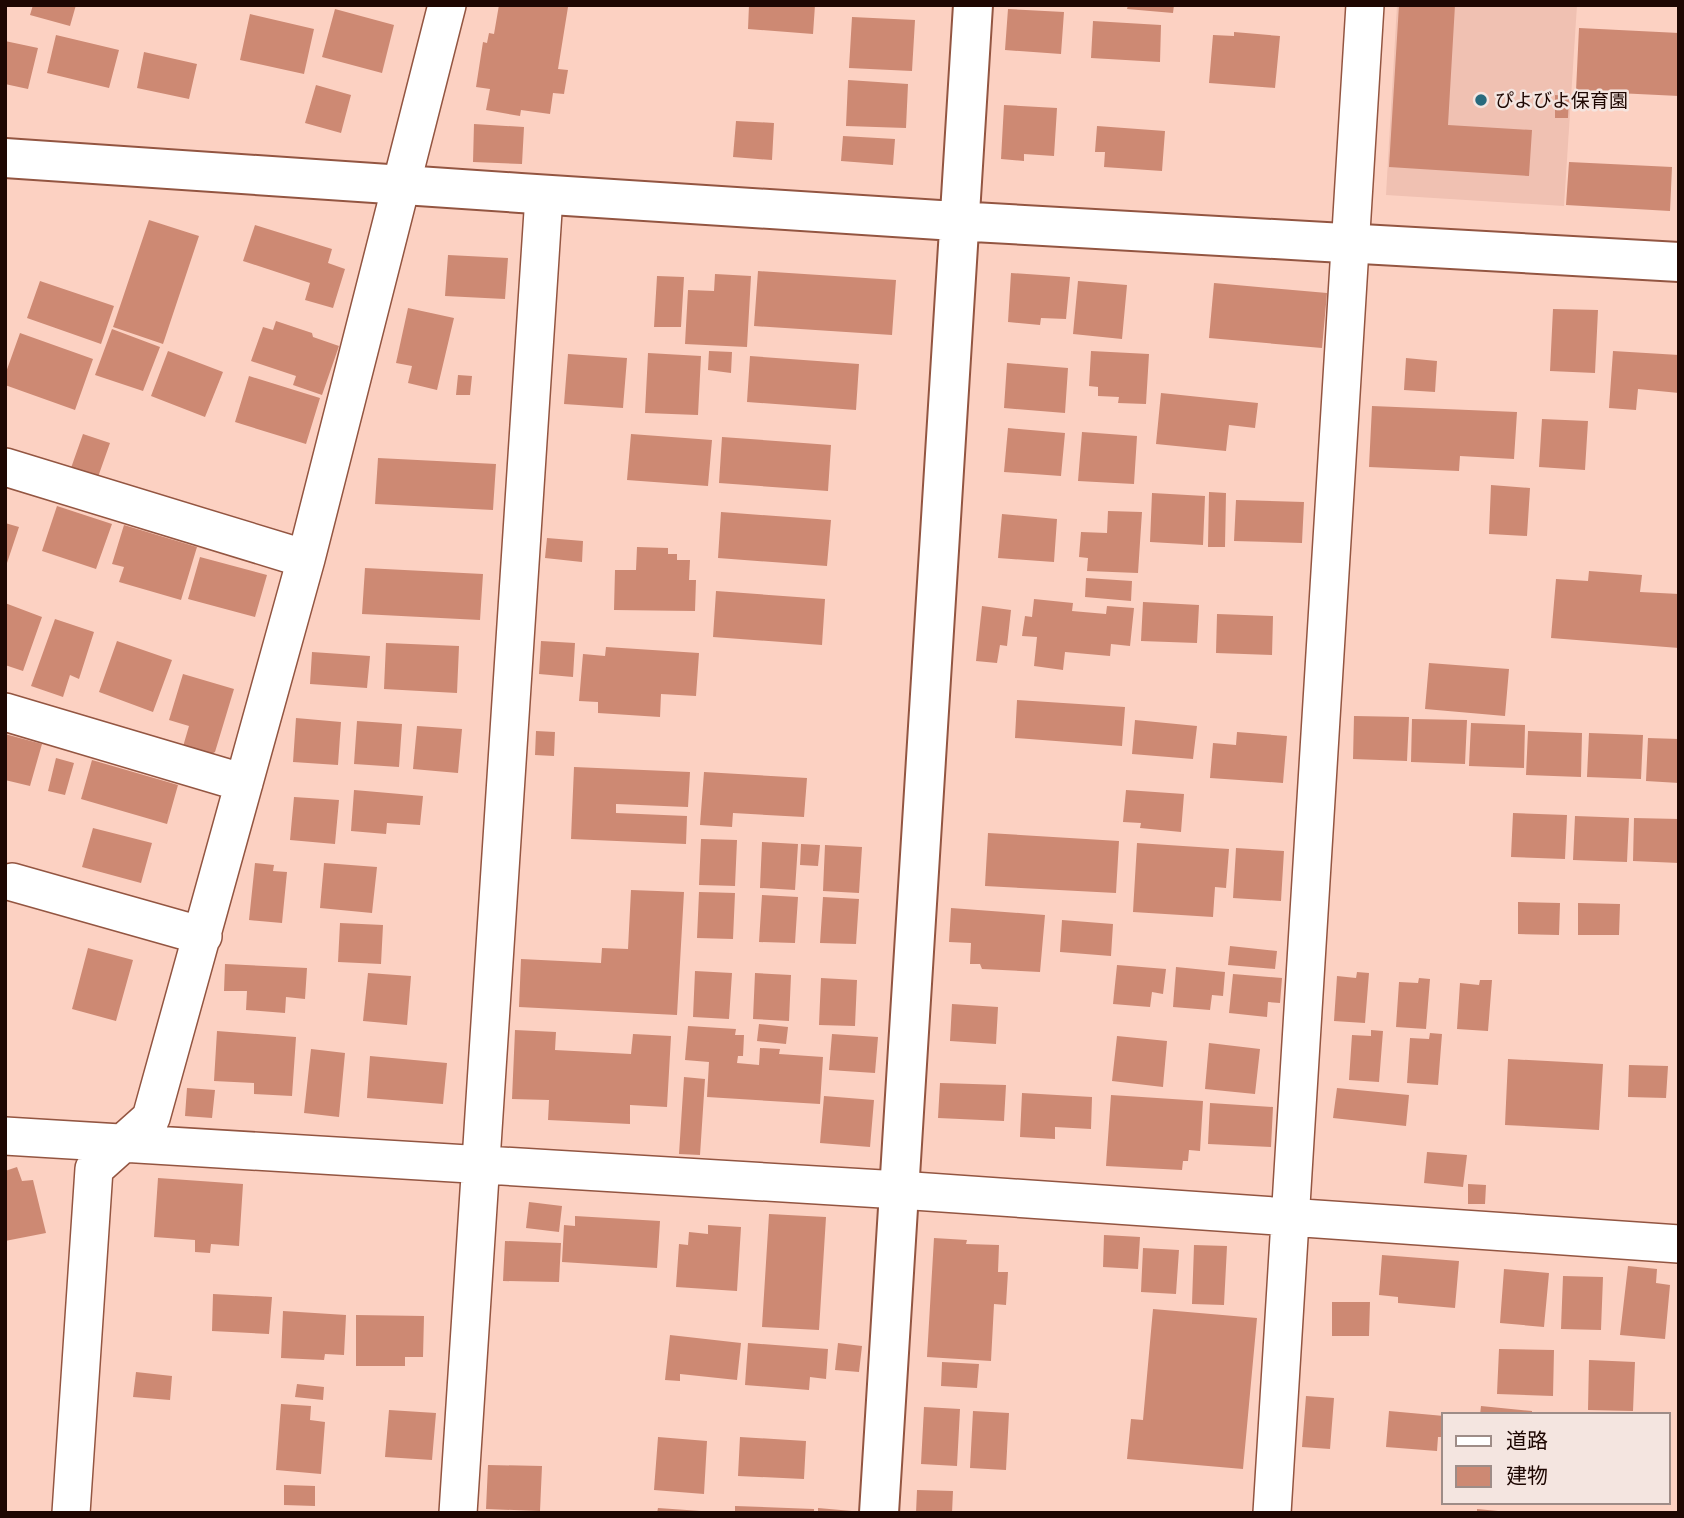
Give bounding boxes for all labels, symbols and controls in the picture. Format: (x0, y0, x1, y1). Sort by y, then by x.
place label: ぴよびよ保育園 (1495, 88, 1628, 113)
marker: ぴよびよ保育園 (1473, 92, 1489, 108)
legend (1442, 1413, 1670, 1504)
text: 道路 (1506, 1427, 1548, 1454)
text: 建物 (1506, 1462, 1548, 1489)

